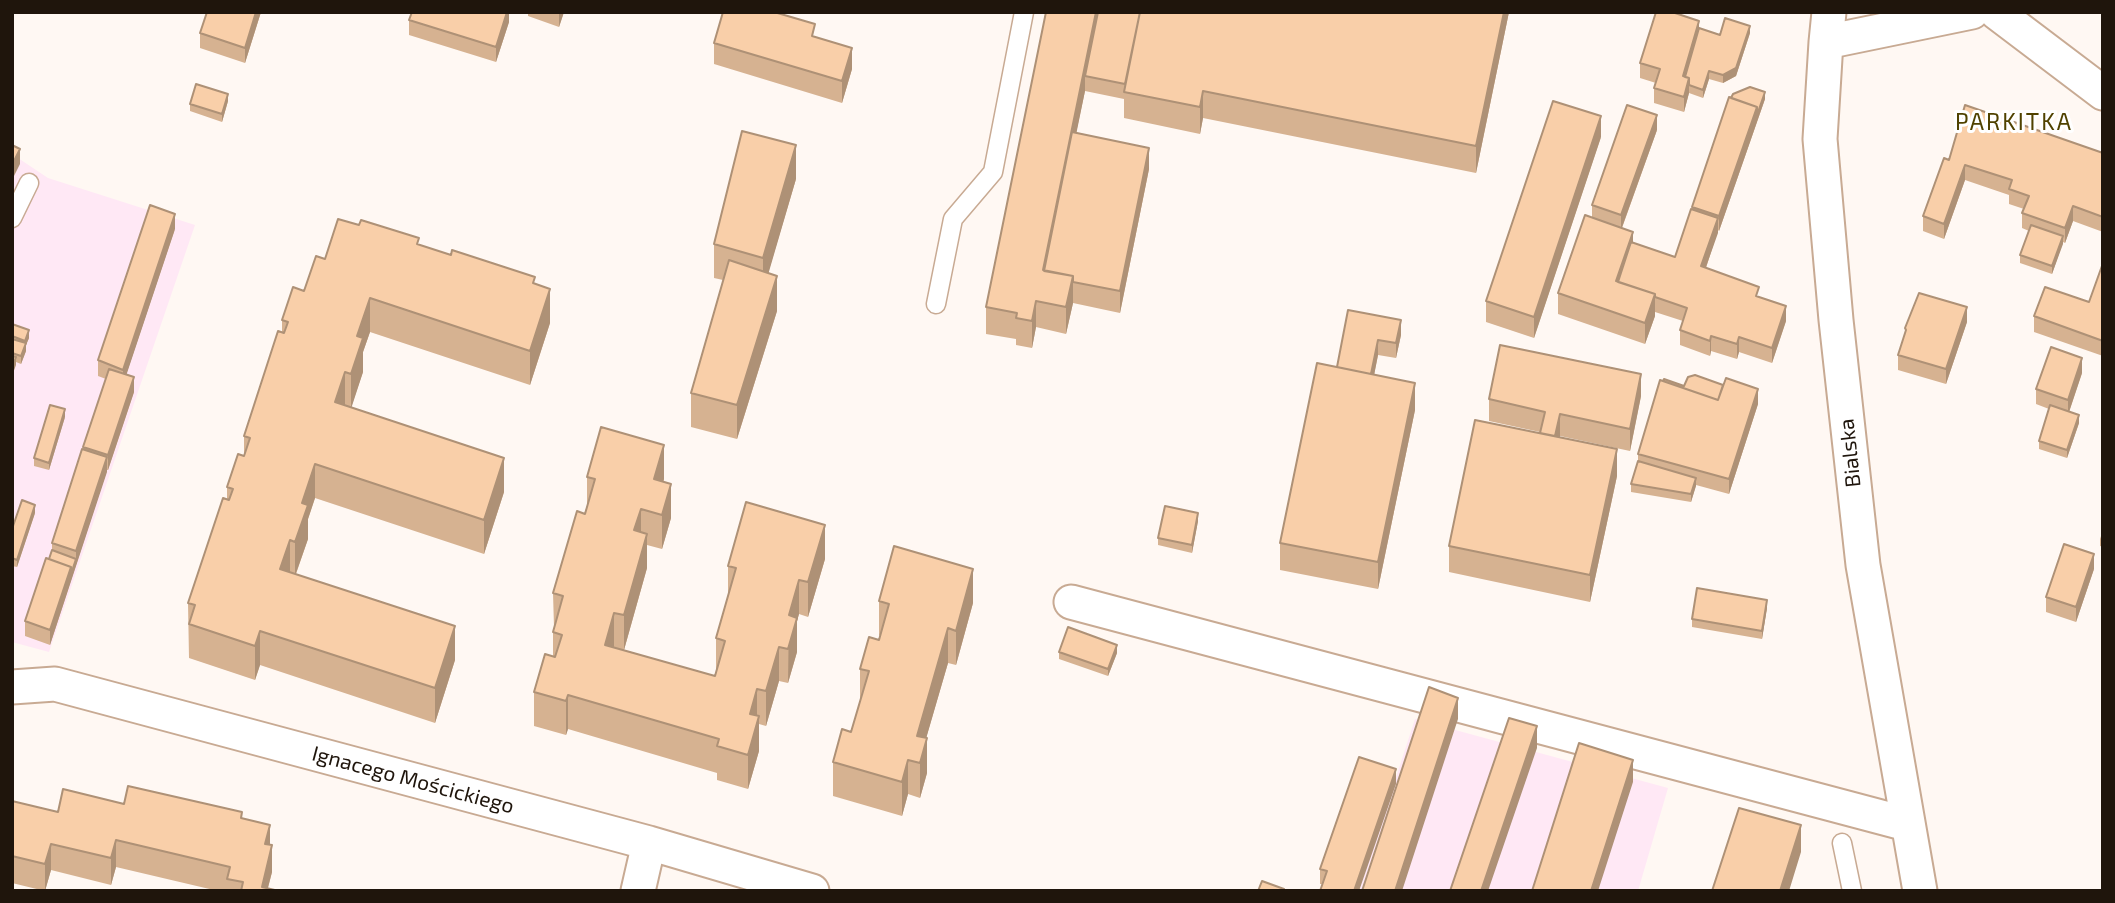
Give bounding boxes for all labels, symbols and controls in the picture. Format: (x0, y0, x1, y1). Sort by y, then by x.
district label: PARKITKA (1956, 108, 2072, 136)
street label: Bialska (1834, 417, 1866, 489)
street label: Ignacego Mościckiego (309, 741, 517, 819)

